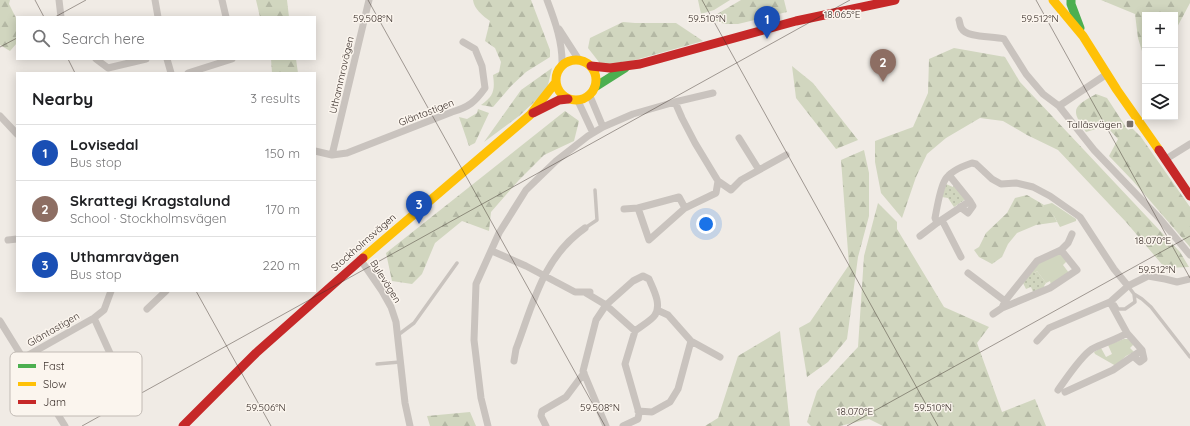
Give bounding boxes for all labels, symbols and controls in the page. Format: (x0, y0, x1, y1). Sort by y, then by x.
pin: 1 (754, 6, 780, 39)
text: 18.065°E (824, 8, 861, 21)
text: 59.508°N (353, 12, 393, 25)
text: 59.510°N (688, 12, 726, 25)
text: 59.512°N (1021, 12, 1059, 25)
map controls (1142, 12, 1178, 120)
button: + (1142, 12, 1178, 48)
search box (16, 16, 316, 60)
icon: search (30, 27, 52, 49)
text: Search here (62, 29, 145, 48)
street label: Uthammravägen (326, 35, 357, 115)
button: − (1142, 48, 1178, 84)
pin: 2 (870, 49, 896, 82)
button: layers (1142, 84, 1178, 120)
text: Nearby (32, 88, 93, 109)
text: 3 results (250, 90, 300, 106)
street label: Gläntastigen (397, 96, 456, 129)
place label: Tallåsvägen (1067, 118, 1122, 131)
marker: Tallåsvägen (1125, 119, 1135, 129)
text: Lovisedal (70, 135, 139, 154)
text: 1 (42, 145, 48, 161)
text: 150 m (265, 145, 300, 161)
text: Bus stop (70, 154, 122, 170)
text: Skrattegi Kragstalund (70, 191, 230, 210)
pin: 3 (406, 191, 432, 224)
text: 2 (41, 201, 49, 217)
text: 170 m (265, 201, 300, 217)
text: School · Stockholmsvägen (70, 210, 227, 226)
street label: Stockholmsvägen (328, 211, 399, 274)
your location (696, 214, 716, 234)
text: 18.070°E (1135, 234, 1172, 247)
text: Uthamravägen (70, 247, 179, 266)
text: 3 (42, 257, 48, 273)
text: 220 m (262, 257, 300, 273)
street label: Bylevägen (367, 257, 404, 305)
text: 59.512°N (1138, 263, 1176, 276)
text: Bus stop (70, 266, 122, 282)
street label: Gläntastigen (25, 309, 82, 350)
legend (10, 352, 142, 416)
text: Fast (43, 359, 65, 373)
text: Slow (43, 377, 67, 391)
text: Jam (43, 395, 66, 409)
text: 59.506°N (246, 401, 286, 414)
text: 59.508°N (580, 401, 620, 414)
text: 59.510°N (914, 401, 952, 414)
text: 18.070°E (837, 405, 874, 418)

